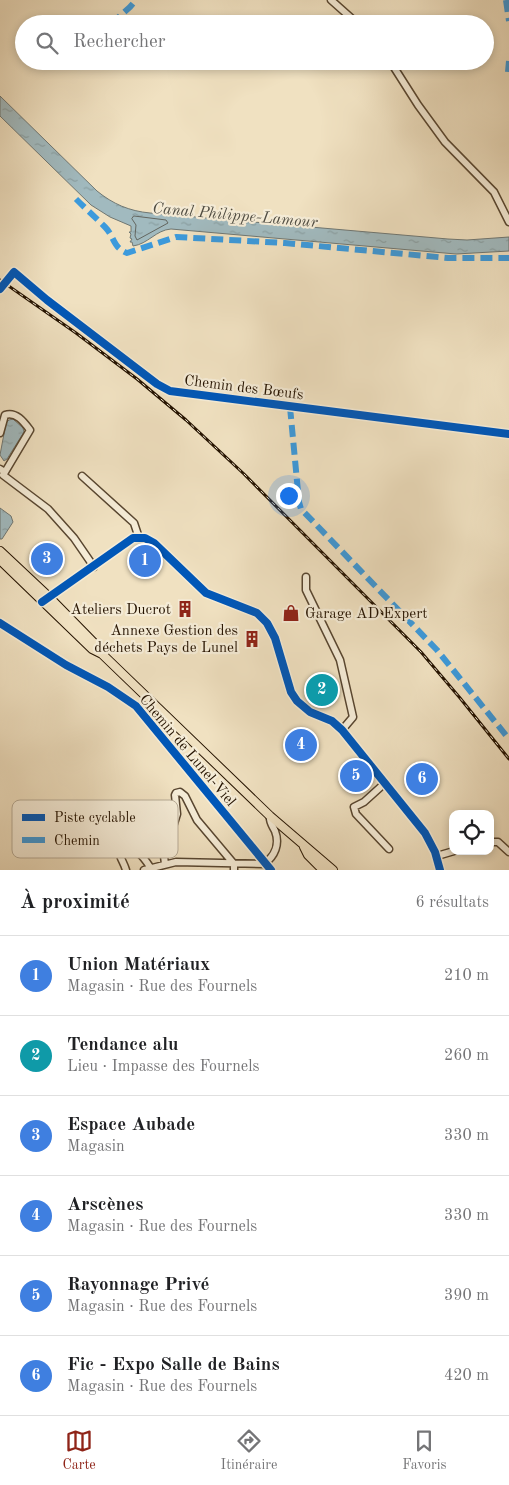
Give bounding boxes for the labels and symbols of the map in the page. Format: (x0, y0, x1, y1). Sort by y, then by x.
water label: Canal Philippe-Lamour (152, 201, 319, 231)
street label: Chemin des Bœufs (183, 374, 304, 403)
your location (276, 483, 302, 509)
pin: 3 (31, 540, 63, 578)
pin: 1 (129, 542, 161, 580)
building icon: Ateliers Ducrot (175, 599, 195, 619)
place label: Ateliers Ducrot (70, 603, 171, 618)
shop icon: Garage AD Expert (281, 603, 301, 623)
place label: Garage AD Expert (305, 607, 428, 622)
place label: Annexe Gestion des déchets Pays de Lunel (94, 624, 238, 656)
building icon: Annexe Gestion des déchets Pays de Lunel (242, 629, 262, 649)
pin: 2 (306, 671, 338, 709)
street label: Chemin de Lunel-Viel (136, 692, 238, 810)
pin: 4 (285, 726, 317, 764)
pin: 5 (340, 757, 372, 795)
pin: 6 (406, 760, 438, 798)
legend (12, 800, 178, 858)
text: Piste cyclable (54, 811, 136, 825)
text: Chemin (54, 834, 100, 848)

